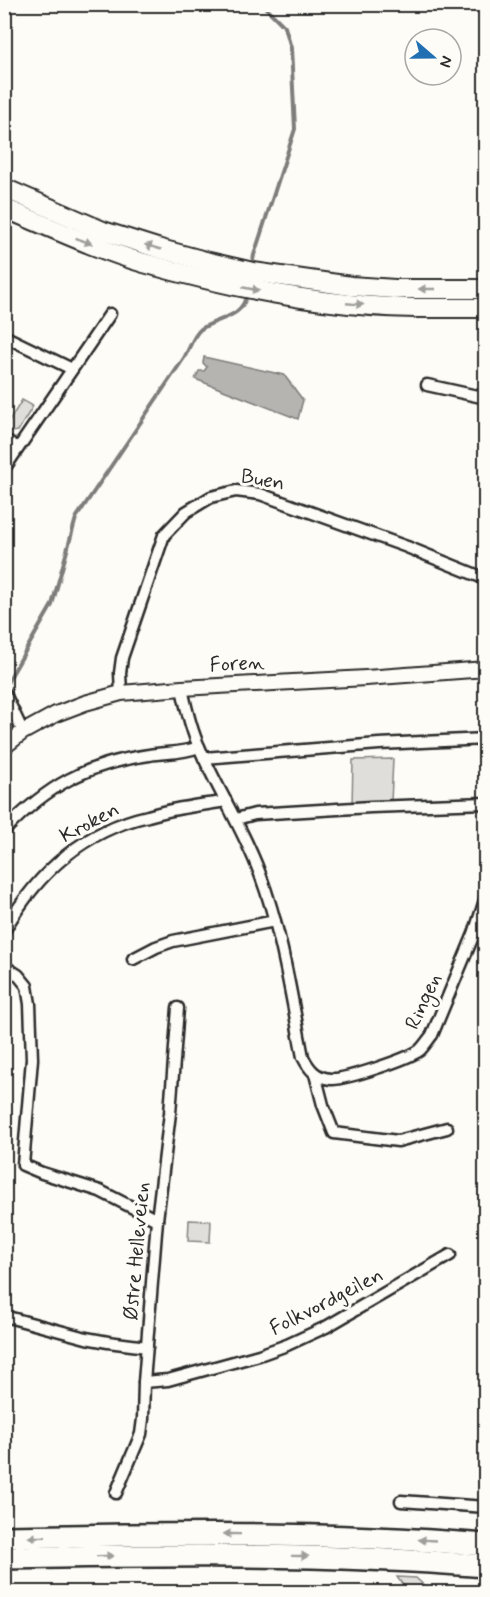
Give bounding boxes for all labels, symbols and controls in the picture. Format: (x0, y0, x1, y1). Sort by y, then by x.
north arrow (403, 27, 463, 87)
text: N (434, 53, 457, 70)
one-way arrow (75, 237, 93, 247)
one-way arrow (144, 242, 162, 251)
one-way arrow (418, 284, 437, 294)
one-way arrow (241, 285, 260, 294)
one-way arrow (345, 299, 364, 309)
street label: Buen (239, 462, 287, 498)
street label: Foren (209, 649, 266, 679)
street label: Kroken (55, 796, 124, 850)
street label: Ringen (399, 969, 450, 1035)
street label: Østre Helleveien (117, 1181, 157, 1322)
street label: Folkvordgeilen (265, 1261, 388, 1343)
one-way arrow (223, 1529, 242, 1539)
one-way arrow (28, 1532, 47, 1542)
one-way arrow (418, 1536, 437, 1545)
one-way arrow (95, 1551, 114, 1561)
one-way arrow (290, 1552, 309, 1561)

